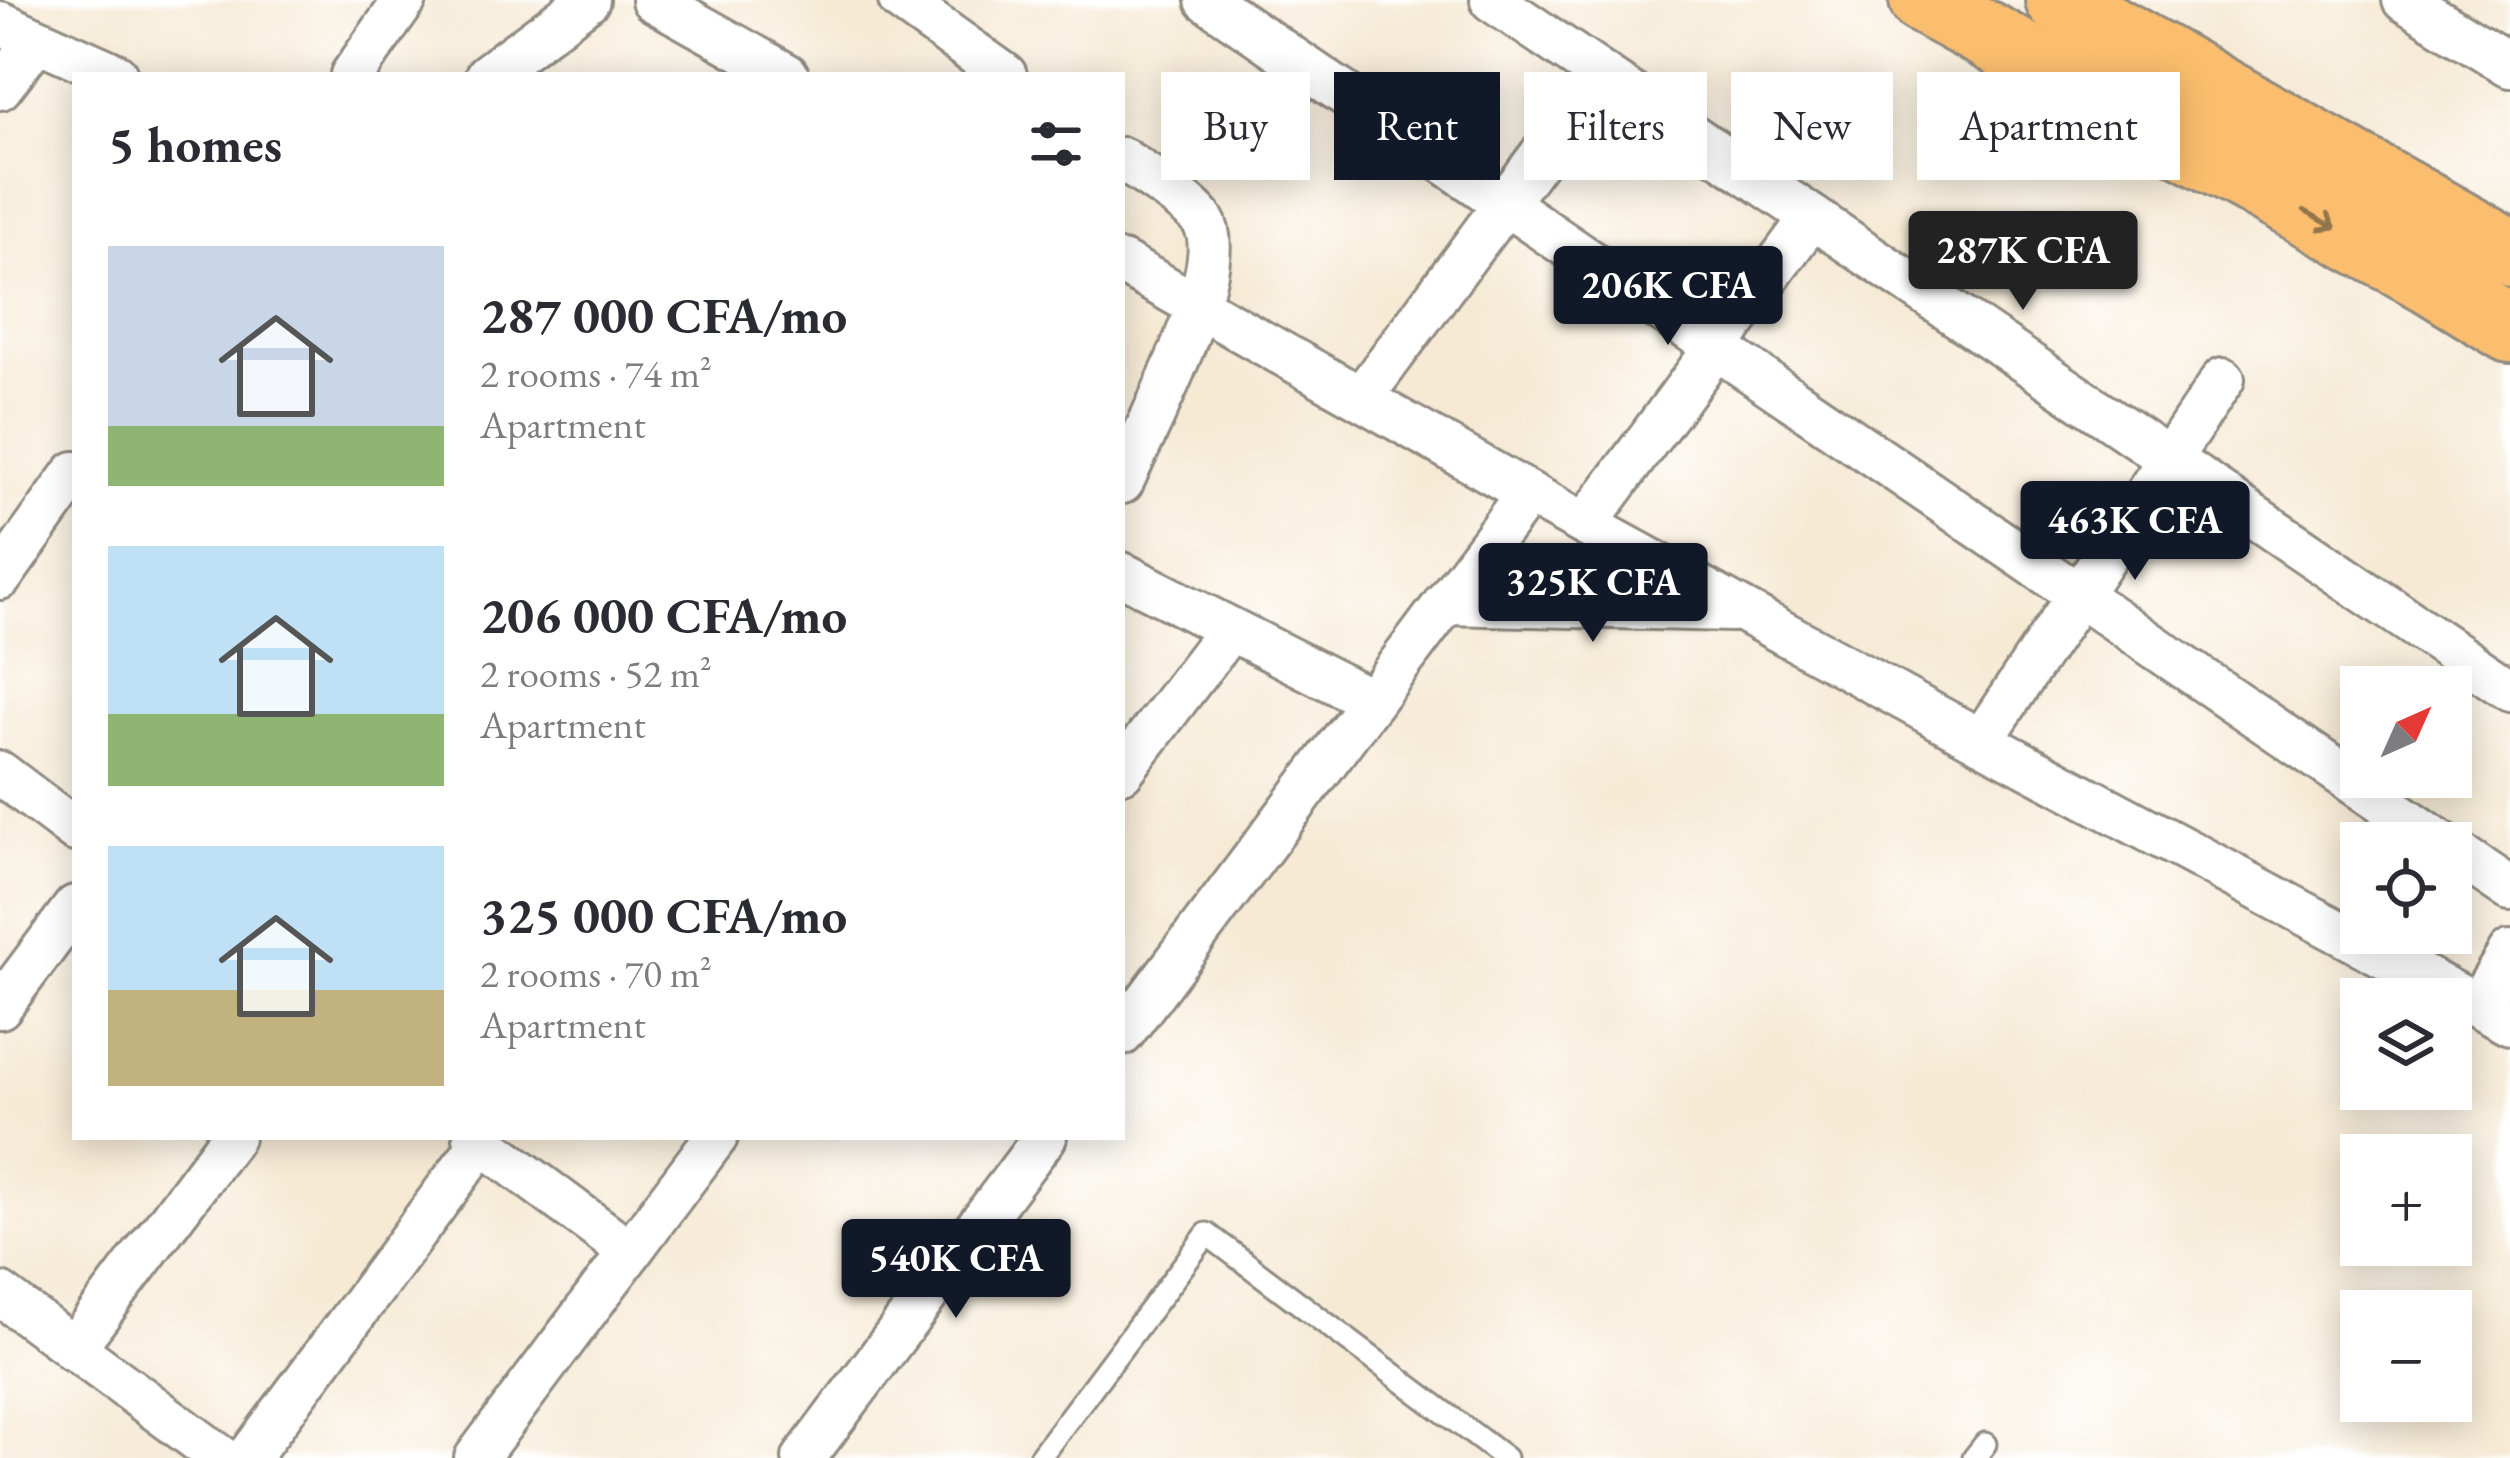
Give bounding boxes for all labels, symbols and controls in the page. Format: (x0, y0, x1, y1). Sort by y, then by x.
chip: Buy (1161, 72, 1310, 180)
chip: Rent (1334, 72, 1500, 180)
chip: Filters (1524, 72, 1707, 180)
chip: New (1731, 72, 1893, 180)
chip: Apartment (1917, 72, 2180, 180)
text: 5 homes (108, 111, 282, 177)
icon: filters (1023, 111, 1089, 177)
one-way arrow (2301, 208, 2336, 231)
pin: 287K CFA (1899, 211, 2147, 313)
text: 287K CFA (1936, 224, 2110, 275)
pin: 206K CFA (1544, 246, 1792, 348)
text: 206K CFA (1581, 259, 1755, 310)
text: 287 000 CFA/mo (480, 282, 847, 348)
icon: home (204, 294, 348, 438)
text: 2 rooms · 74 m² (480, 348, 712, 399)
text: Apartment (480, 399, 646, 450)
pin: 463K CFA (2011, 481, 2259, 583)
text: 463K CFA (2048, 494, 2222, 545)
pin: 325K CFA (1469, 543, 1717, 645)
text: 325K CFA (1506, 556, 1680, 607)
text: 206 000 CFA/mo (480, 582, 847, 648)
icon: home (204, 594, 348, 738)
text: 2 rooms · 52 m² (480, 648, 712, 699)
north arrow (2340, 666, 2472, 798)
map controls (2340, 666, 2472, 1422)
text: Apartment (480, 699, 646, 750)
button: locate (2340, 822, 2472, 954)
text: 325 000 CFA/mo (480, 882, 847, 948)
icon: home (204, 894, 348, 1038)
text: 2 rooms · 70 m² (480, 948, 712, 999)
button: layers (2340, 978, 2472, 1110)
text: Apartment (480, 999, 646, 1050)
button: + (2340, 1134, 2472, 1266)
pin: 540K CFA (832, 1219, 1080, 1321)
text: 540K CFA (869, 1232, 1043, 1283)
button: − (2340, 1290, 2472, 1422)

